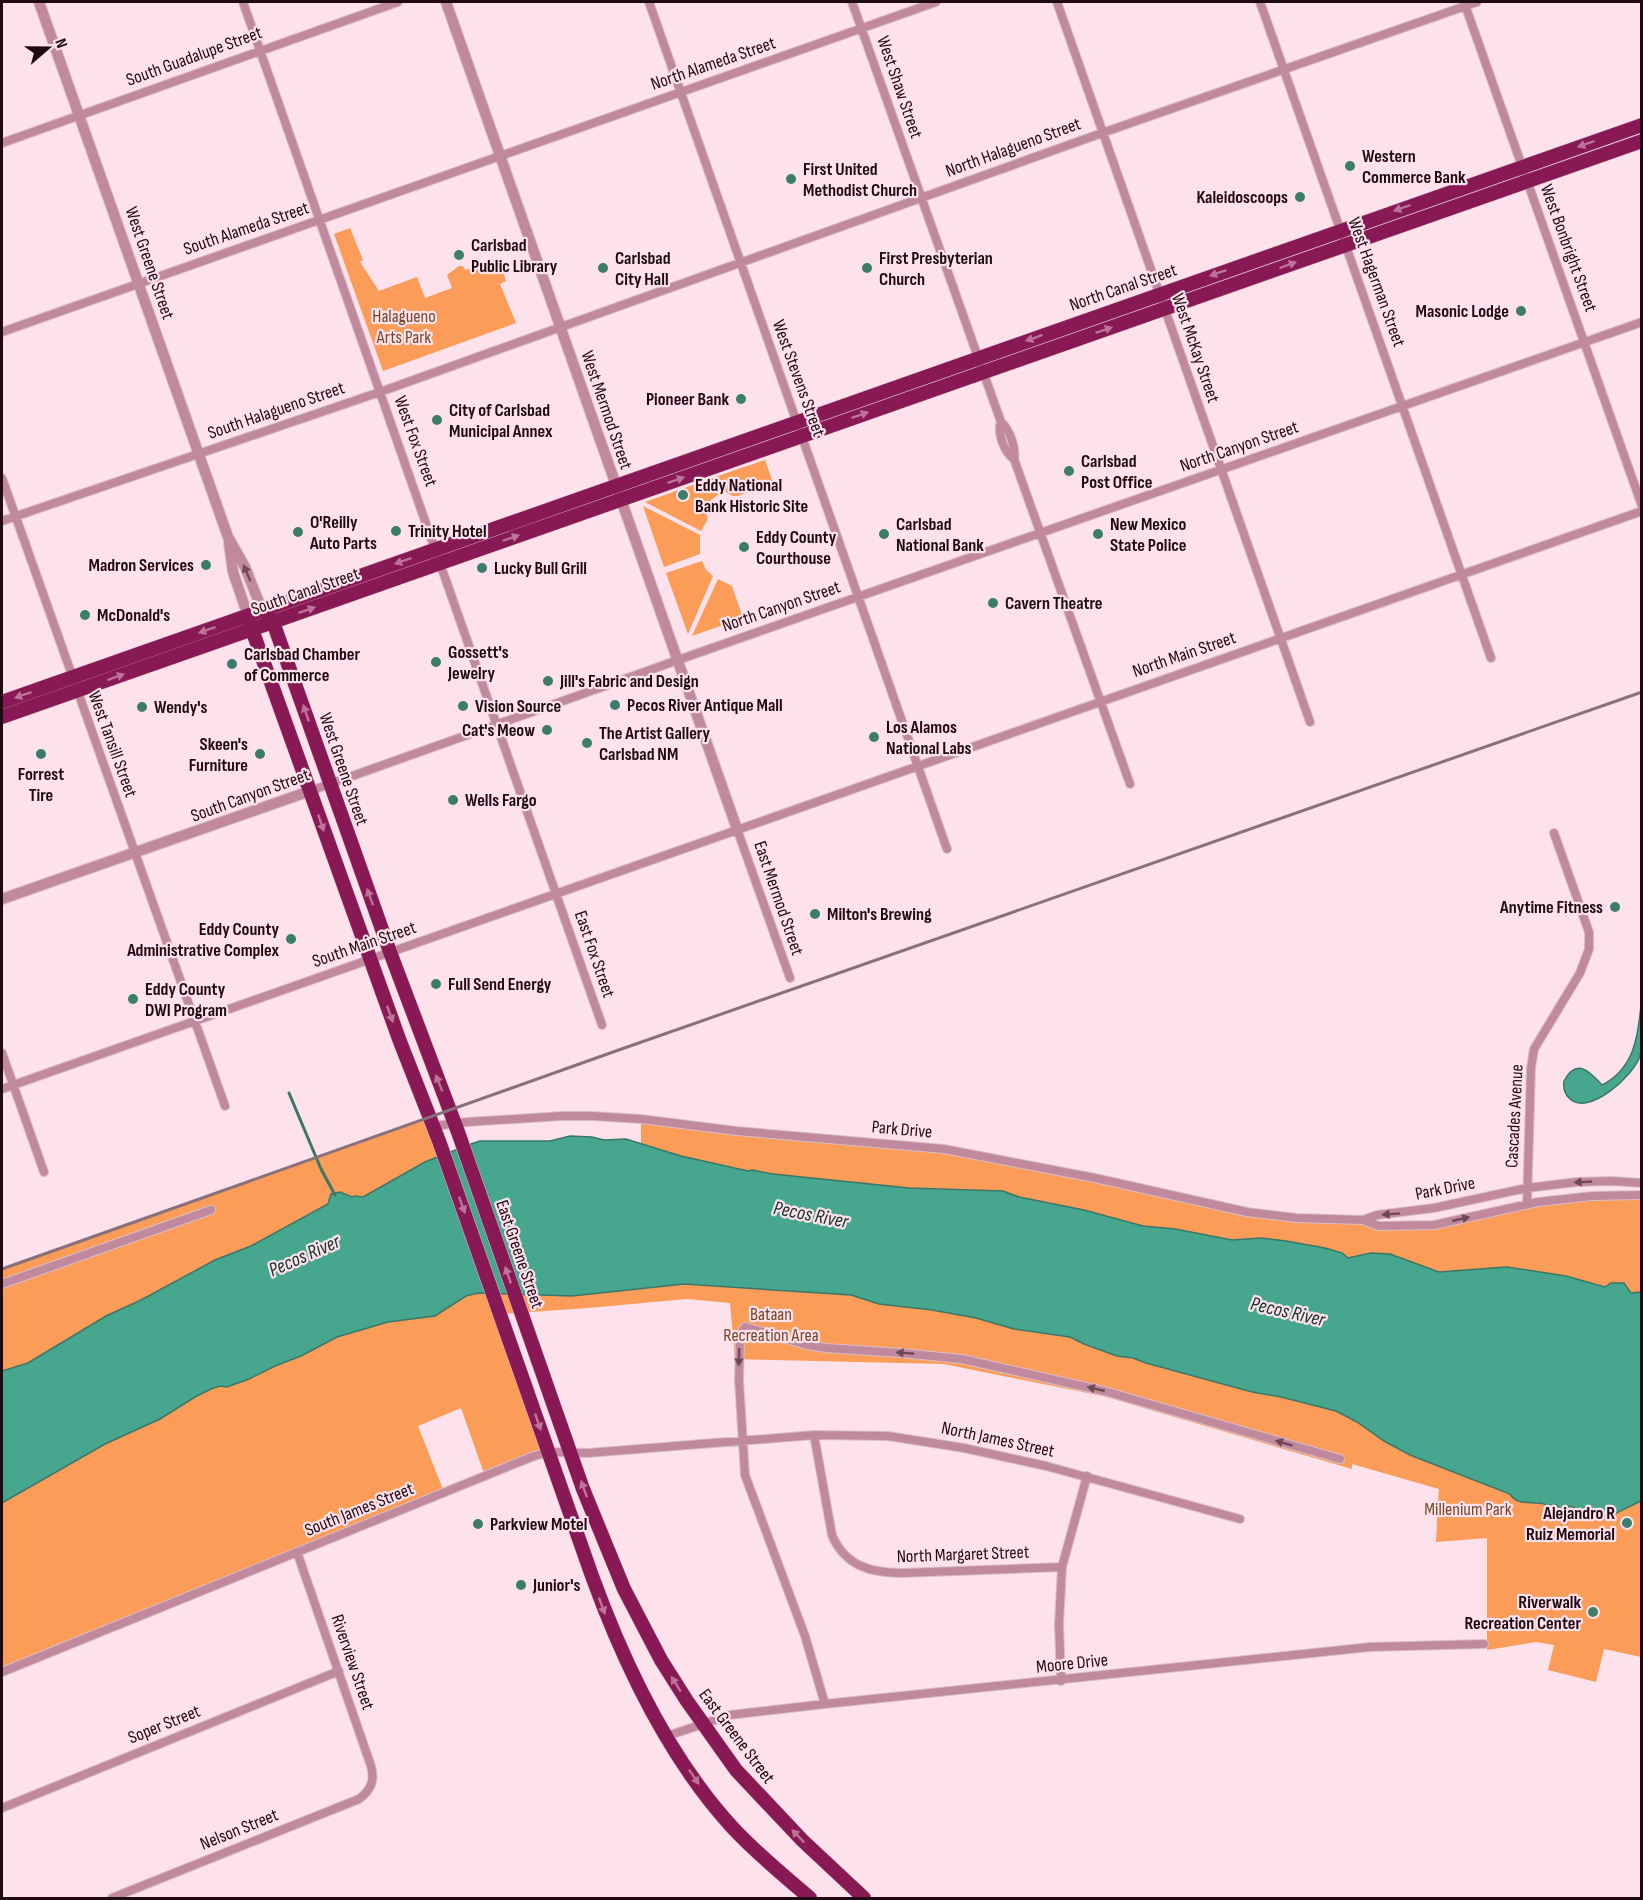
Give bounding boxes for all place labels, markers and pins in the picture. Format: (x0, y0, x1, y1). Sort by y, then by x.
place label: Western Commerce Bank (1362, 146, 1466, 188)
place label: First United Methodist Church (803, 159, 917, 201)
marker: Western Commerce Bank (1343, 159, 1357, 173)
marker: First United Methodist Church (784, 172, 798, 186)
place label: Kaleidoscoops (1196, 187, 1288, 208)
marker: Kaleidoscoops (1293, 190, 1307, 204)
place label: Carlsbad Public Library (471, 235, 558, 277)
marker: Carlsbad Public Library (452, 248, 466, 262)
place label: Carlsbad City Hall (615, 248, 671, 290)
place label: First Presbyterian Church (879, 248, 993, 290)
marker: Carlsbad City Hall (596, 261, 610, 275)
marker: First Presbyterian Church (860, 261, 874, 275)
place label: Masonic Lodge (1416, 301, 1509, 322)
marker: Masonic Lodge (1514, 304, 1528, 318)
place label: Pioneer Bank (646, 389, 729, 410)
marker: Pioneer Bank (734, 392, 748, 406)
place label: City of Carlsbad Municipal Annex (449, 400, 553, 442)
marker: City of Carlsbad Municipal Annex (430, 413, 444, 427)
place label: Carlsbad Post Office (1081, 451, 1152, 493)
marker: Carlsbad Post Office (1062, 464, 1076, 478)
place label: Eddy National Bank Historic Site (695, 475, 808, 517)
marker: Eddy National Bank Historic Site (676, 488, 690, 502)
place label: O'Reilly Auto Parts (309, 512, 377, 554)
place label: Carlsbad National Bank (896, 514, 984, 556)
place label: New Mexico State Police (1110, 514, 1187, 556)
place label: Trinity Hotel (408, 521, 487, 542)
marker: Trinity Hotel (389, 524, 403, 538)
marker: O'Reilly Auto Parts (291, 525, 305, 539)
place label: Eddy County Courthouse (756, 527, 837, 569)
marker: Carlsbad National Bank (877, 527, 891, 541)
marker: New Mexico State Police (1091, 527, 1105, 541)
marker: Eddy County Courthouse (737, 540, 751, 554)
place label: Madron Services (89, 555, 194, 576)
marker: Madron Services (199, 558, 213, 572)
place label: Lucky Bull Grill (494, 558, 587, 579)
marker: Lucky Bull Grill (475, 561, 489, 575)
place label: Cavern Theatre (1005, 593, 1103, 614)
marker: Cavern Theatre (986, 596, 1000, 610)
place label: McDonald's (97, 605, 170, 626)
marker: McDonald's (78, 608, 92, 622)
place label: Gossett's Jewelry (447, 642, 509, 684)
place label: Carlsbad Chamber of Commerce (244, 644, 360, 686)
marker: Gossett's Jewelry (429, 655, 443, 669)
marker: Carlsbad Chamber of Commerce (225, 657, 239, 671)
place label: Jill's Fabric and Design (559, 671, 699, 692)
marker: Jill's Fabric and Design (541, 674, 555, 688)
place label: Pecos River Antique Mall (627, 695, 783, 716)
place label: Vision Source (475, 696, 561, 717)
place label: Wendy's (154, 697, 207, 718)
marker: Pecos River Antique Mall (608, 698, 622, 712)
marker: Vision Source (456, 699, 470, 713)
marker: Wendy's (135, 700, 149, 714)
place label: Los Alamos National Labs (886, 717, 972, 759)
place label: Cat's Meow (462, 720, 535, 741)
marker: Cat's Meow (540, 723, 554, 737)
place label: The Artist Gallery Carlsbad NM (599, 723, 711, 765)
marker: Los Alamos National Labs (867, 730, 881, 744)
place label: Skeen's Furniture (189, 734, 248, 776)
marker: The Artist Gallery Carlsbad NM (580, 736, 594, 750)
marker: Forrest Tire (34, 747, 48, 761)
marker: Skeen's Furniture (253, 747, 267, 761)
place label: Forrest Tire (18, 764, 64, 806)
place label: Wells Fargo (465, 790, 537, 811)
marker: Wells Fargo (446, 793, 460, 807)
place label: Anytime Fitness (1499, 897, 1603, 918)
marker: Anytime Fitness (1608, 900, 1622, 914)
place label: Milton's Brewing (827, 904, 932, 925)
marker: Milton's Brewing (808, 907, 822, 921)
place label: Eddy County Administrative Complex (126, 919, 280, 961)
marker: Eddy County Administrative Complex (284, 932, 298, 946)
place label: Full Send Energy (448, 974, 552, 995)
marker: Full Send Energy (429, 977, 443, 991)
place label: Eddy County DWI Program (145, 979, 227, 1021)
marker: Eddy County DWI Program (126, 992, 140, 1006)
place label: Alejandro R Ruiz Memorial (1526, 1503, 1615, 1545)
place label: Parkview Motel (490, 1514, 587, 1535)
marker: Alejandro R Ruiz Memorial (1620, 1516, 1634, 1530)
marker: Parkview Motel (471, 1517, 485, 1531)
place label: Junior's (532, 1575, 580, 1596)
marker: Junior's (514, 1578, 528, 1592)
place label: Riverwalk Recreation Center (1464, 1592, 1581, 1634)
marker: Riverwalk Recreation Center (1586, 1605, 1600, 1619)

